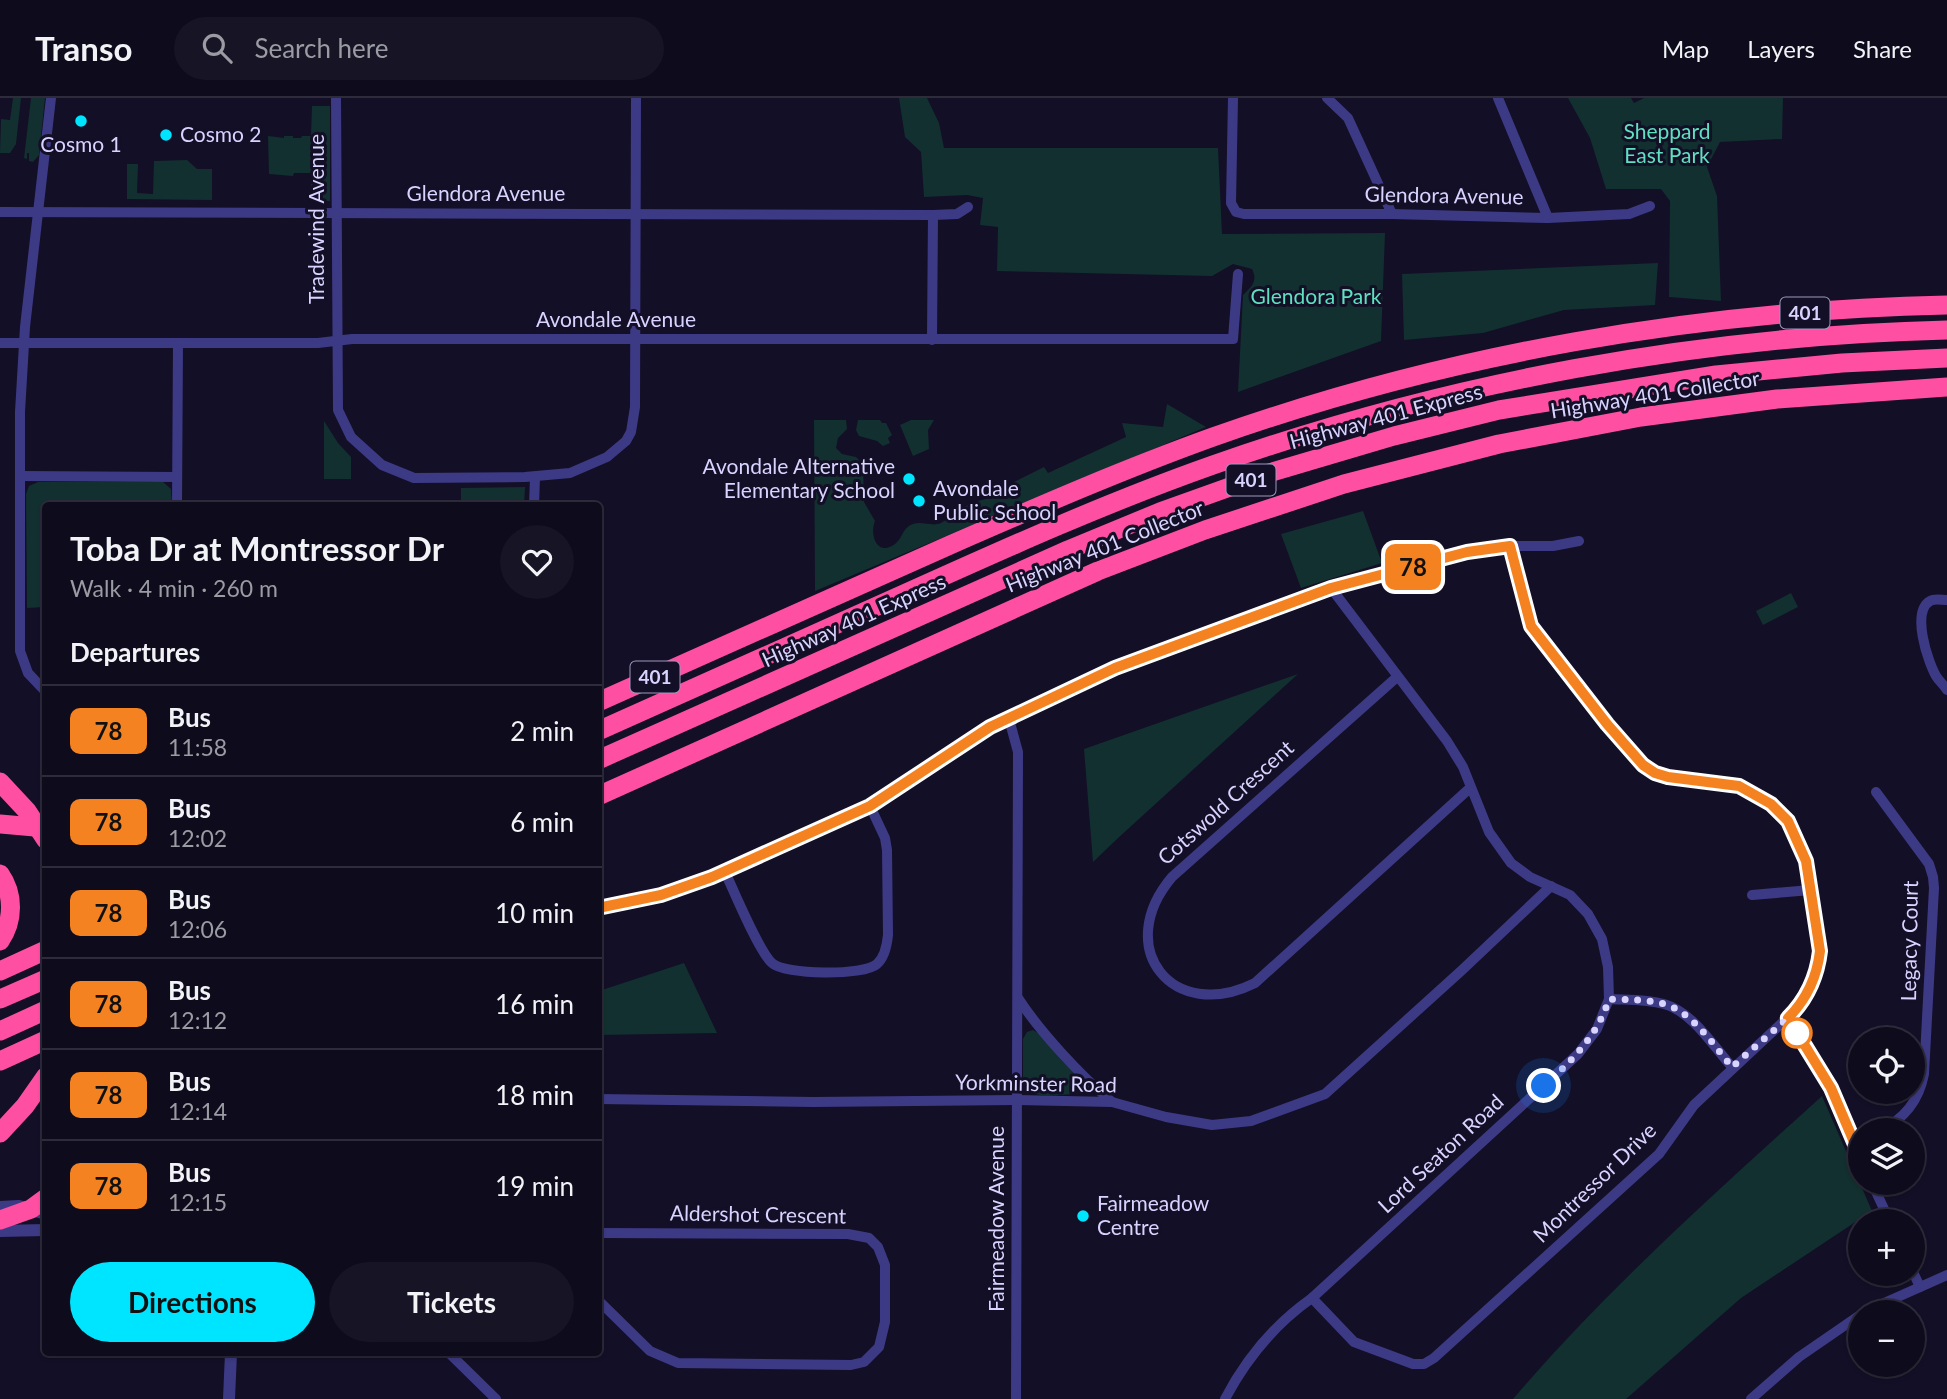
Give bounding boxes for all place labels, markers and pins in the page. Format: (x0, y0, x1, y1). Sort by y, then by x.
marker: Cosmo 1 (73, 113, 89, 129)
place label: Cosmo 2 (180, 121, 262, 146)
marker: Cosmo 2 (158, 127, 174, 143)
place label: Cosmo 1 (40, 131, 122, 156)
place label: Avondale Alternative Elementary School (703, 453, 895, 502)
marker: Avondale Alternative Elementary School (901, 471, 917, 487)
place label: Avondale Public School (933, 475, 1056, 524)
marker: Avondale Public School (911, 493, 927, 509)
unlabelled marker (1782, 1018, 1812, 1048)
place label: Fairmeadow Centre (1097, 1190, 1210, 1239)
marker: Fairmeadow Centre (1075, 1208, 1091, 1224)

